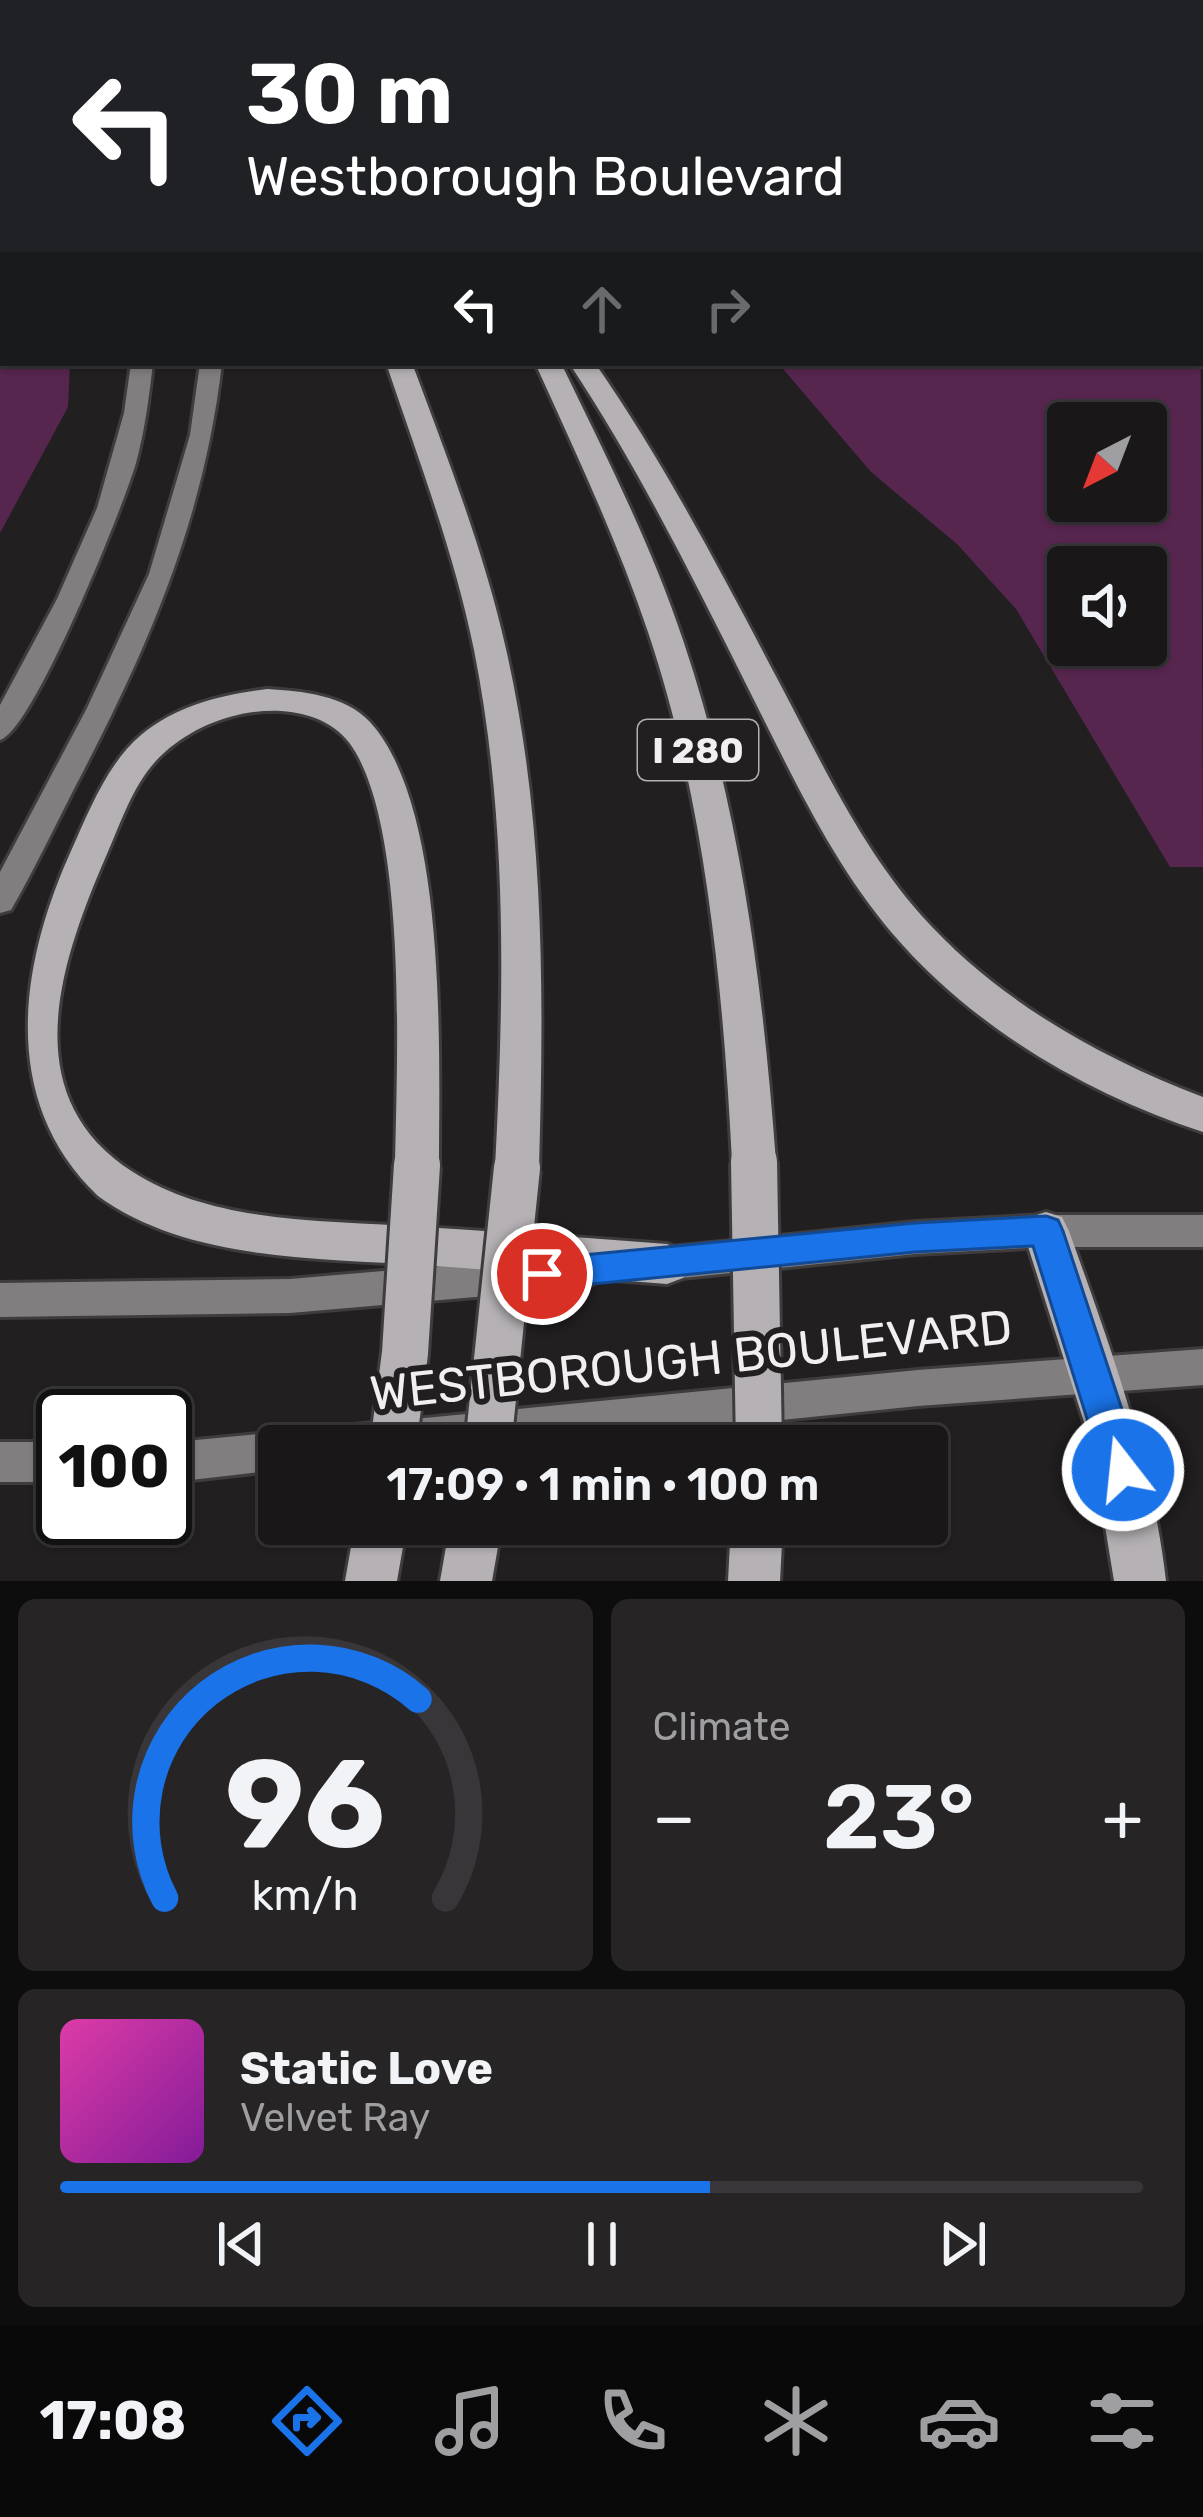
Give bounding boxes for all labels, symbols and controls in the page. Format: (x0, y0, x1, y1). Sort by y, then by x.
text: 30 m (246, 44, 453, 144)
icon: left (48, 48, 204, 204)
text: Westborough Boulevard (246, 145, 845, 209)
icon: left (443, 276, 509, 342)
icon: ahead (569, 276, 635, 342)
icon: right (695, 276, 761, 342)
north arrow (1047, 402, 1167, 522)
map controls (1047, 402, 1167, 666)
button: sound (1047, 546, 1167, 666)
road number: I 280 (638, 720, 758, 780)
pin (491, 1223, 593, 1325)
icon: arrive (509, 1241, 575, 1307)
street label: WESTBOROUGH BOULEVARD (367, 1298, 1015, 1422)
speed limit sign: 100 (36, 1389, 192, 1545)
position arrow (1060, 1407, 1186, 1533)
text: 17:09 · 1 min · 100 m (387, 1458, 820, 1511)
text: Climate (653, 1704, 791, 1750)
text: 96 (225, 1730, 386, 1878)
text: 23° (823, 1764, 974, 1871)
text: − (653, 1778, 695, 1857)
text: + (1102, 1778, 1143, 1857)
text: km/h (252, 1870, 359, 1921)
text: Static Love (240, 2042, 493, 2095)
text: Velvet Ray (240, 2095, 430, 2141)
icon: previous (208, 2211, 274, 2277)
icon: pause (569, 2211, 635, 2277)
icon: next (930, 2211, 996, 2277)
icon: directions (265, 2379, 349, 2463)
icon: music (428, 2379, 512, 2463)
icon: phone (591, 2379, 675, 2463)
icon: climate (754, 2379, 838, 2463)
icon: car (917, 2379, 1001, 2463)
icon: filters (1080, 2379, 1164, 2463)
text: 17:08 (39, 2389, 186, 2453)

